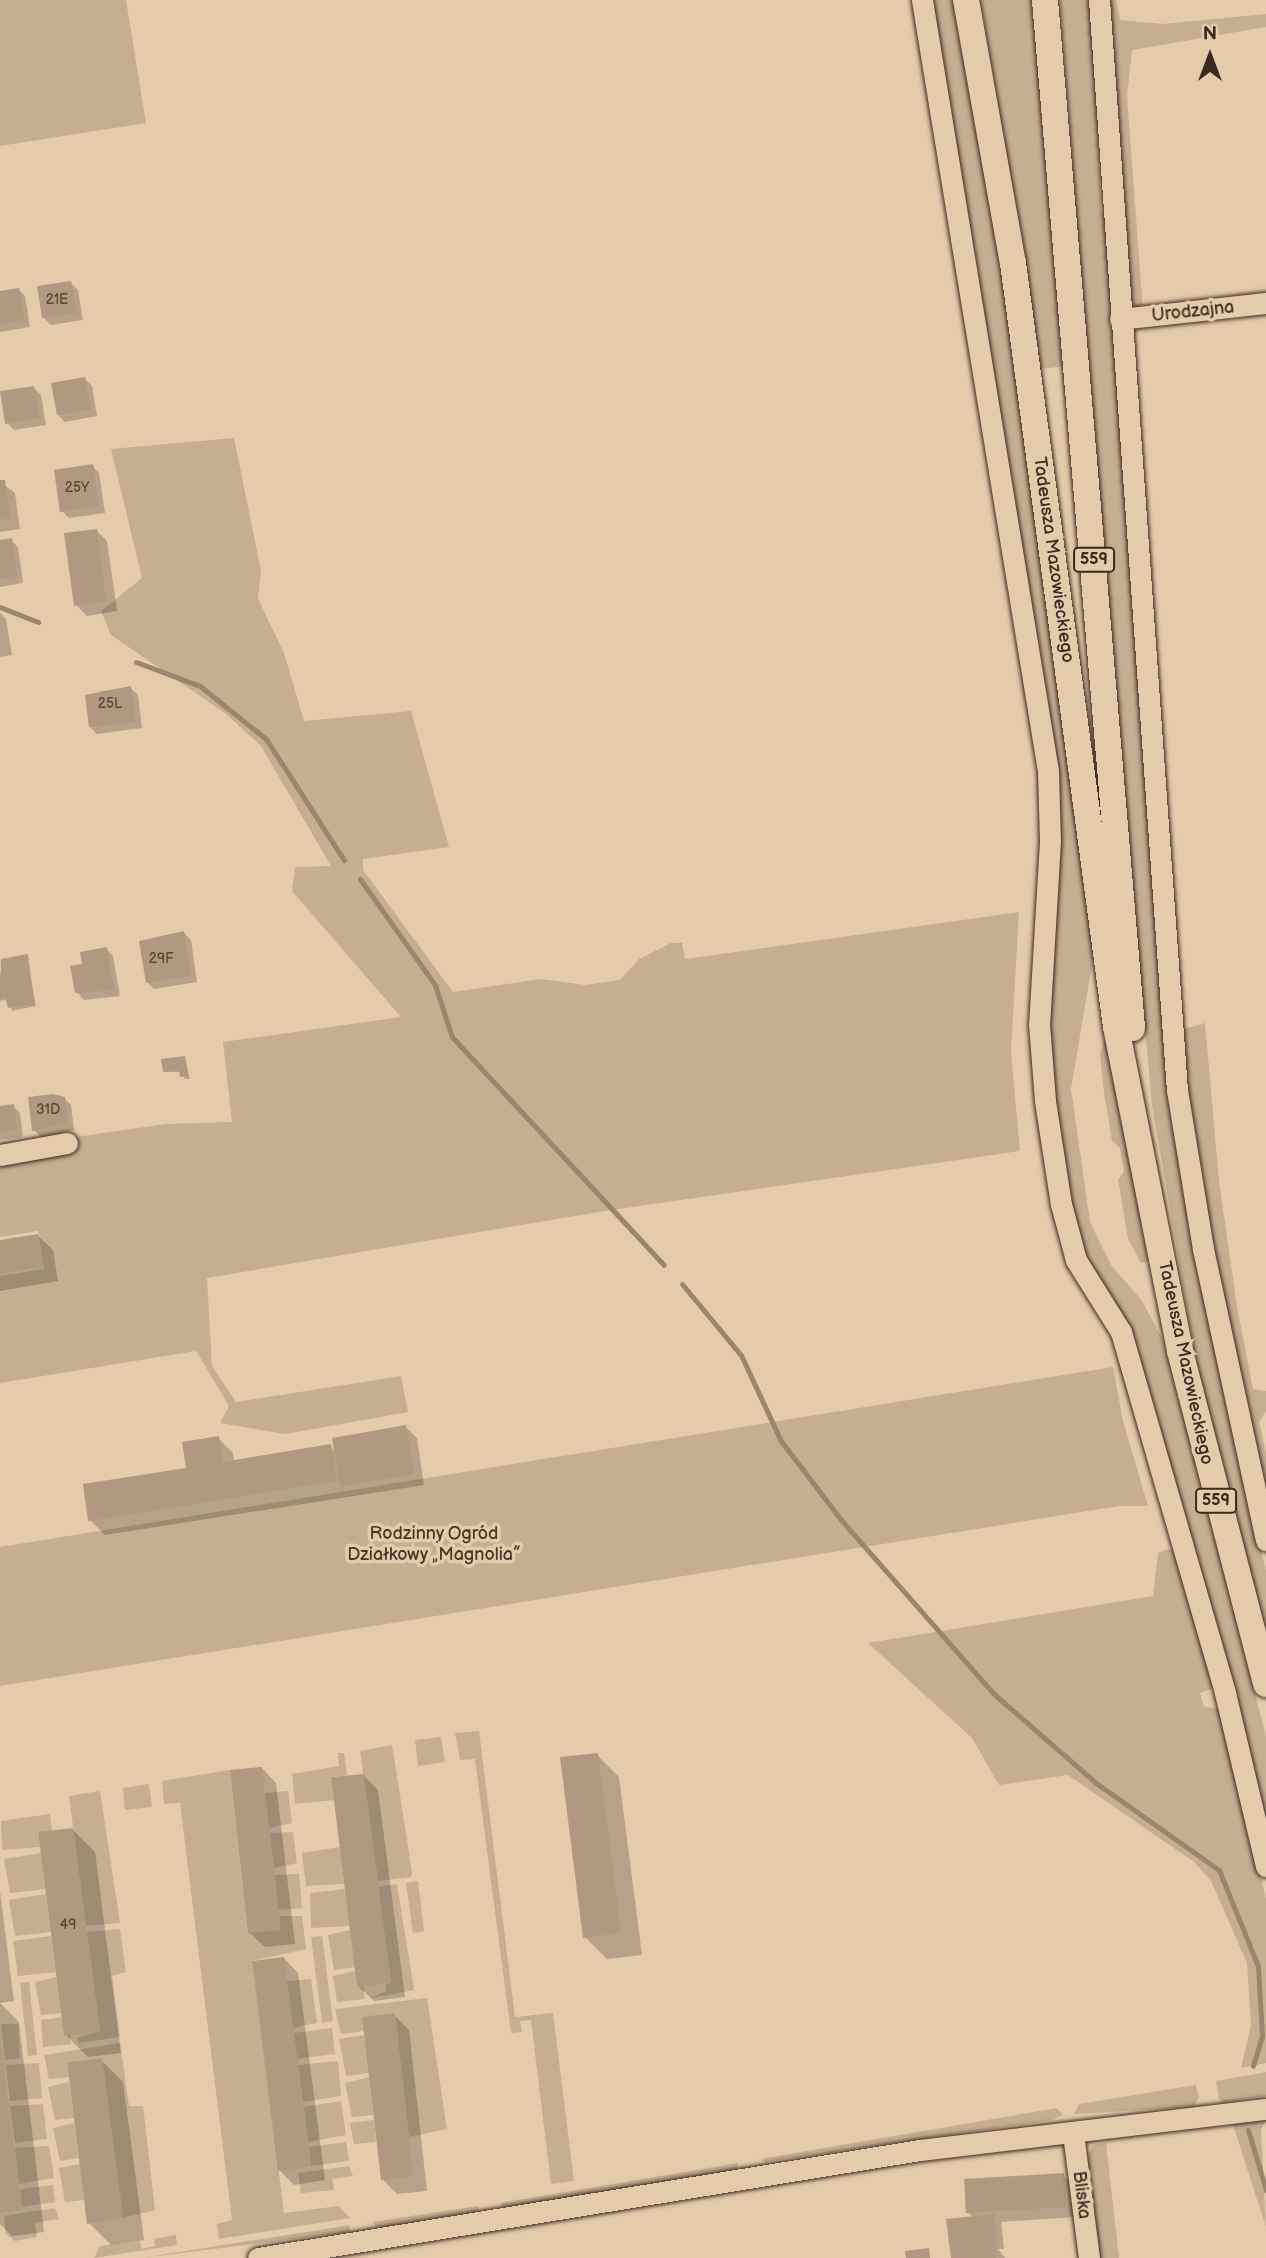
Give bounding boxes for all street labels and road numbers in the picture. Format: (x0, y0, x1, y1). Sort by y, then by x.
street label: Urodzajna (1151, 297, 1235, 327)
street label: Tadeusza Mazowieckiego (1028, 456, 1078, 664)
road number: 559 (1073, 548, 1115, 572)
street label: Tadeusza Mazowieckiego (1153, 1259, 1217, 1467)
road number: 559 (1195, 1488, 1237, 1513)
street label: Bliska (1067, 2170, 1095, 2220)

